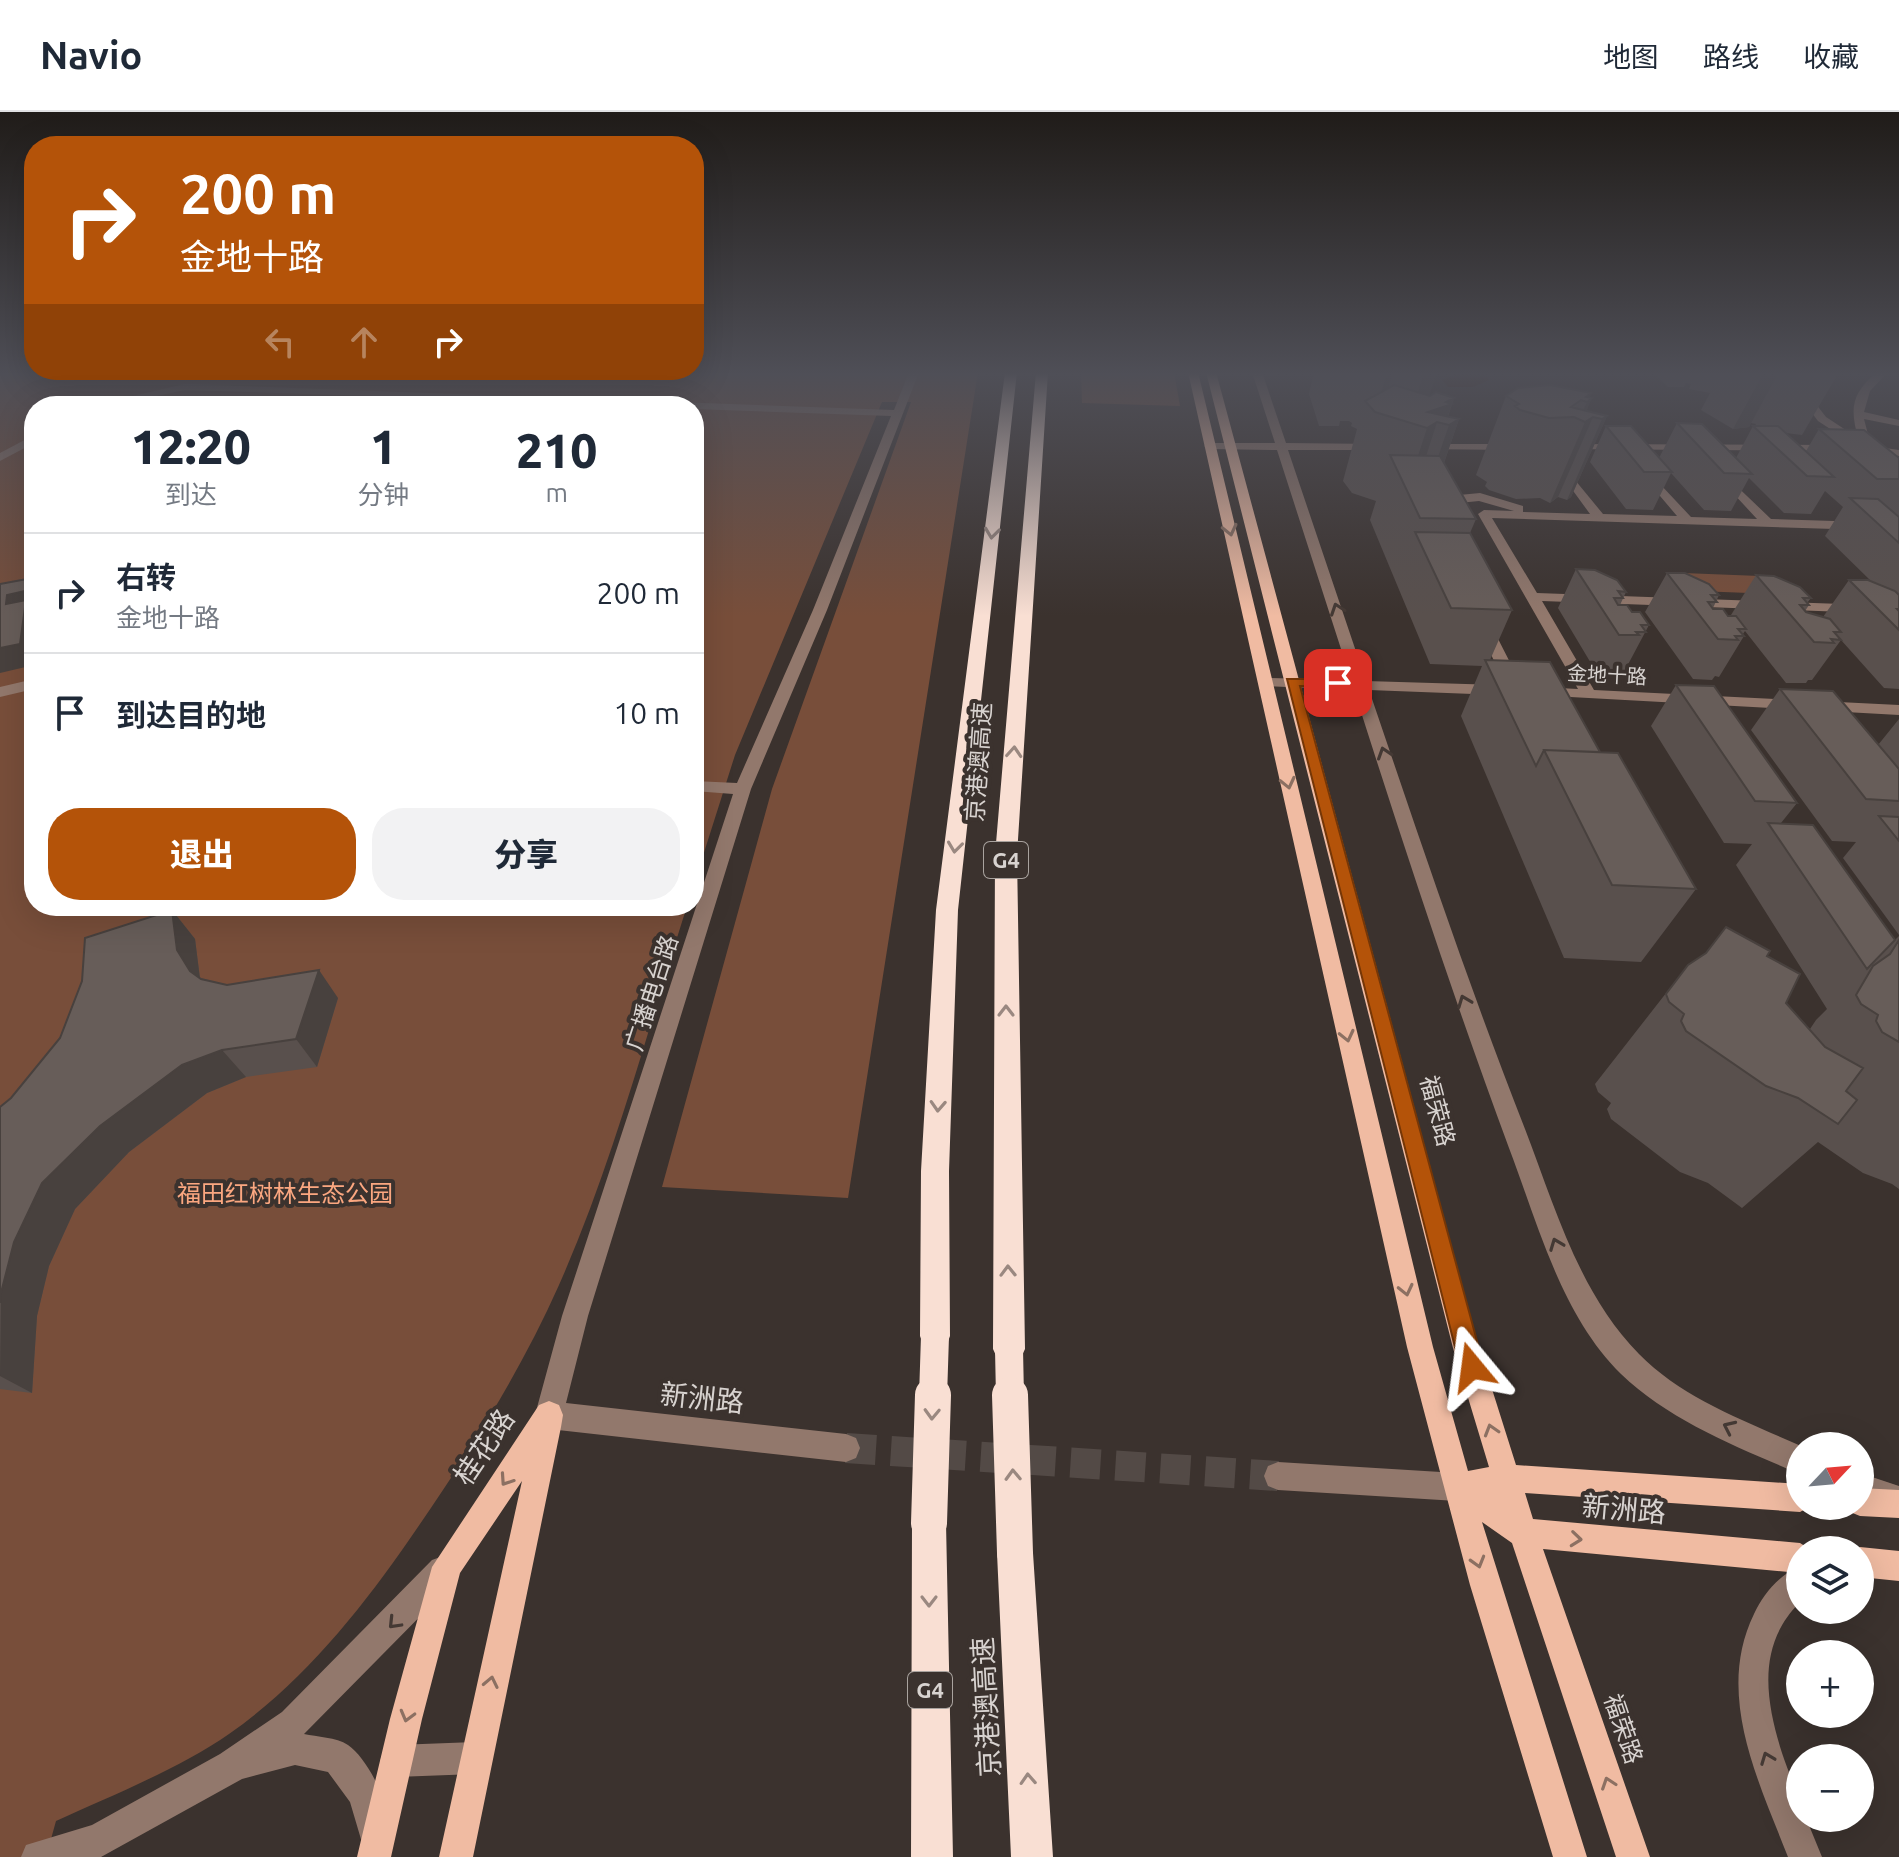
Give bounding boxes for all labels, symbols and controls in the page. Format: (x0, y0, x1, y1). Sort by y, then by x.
text: Navio (40, 34, 142, 76)
text: 地图 (1603, 41, 1659, 72)
text: 路线 (1703, 41, 1759, 72)
text: 收藏 (1803, 41, 1859, 72)
text: 200 m (180, 162, 336, 225)
icon: right (48, 168, 152, 272)
text: 金地十路 (180, 236, 324, 277)
icon: left (258, 320, 302, 364)
icon: ahead (342, 320, 386, 364)
icon: right (426, 320, 470, 364)
text: 12:20 (131, 419, 251, 473)
text: 1 (370, 419, 397, 473)
text: 210 (516, 423, 597, 477)
text: m (545, 478, 568, 507)
text: 到达 (165, 480, 217, 509)
text: 分钟 (357, 480, 409, 509)
one-way arrow (1221, 522, 1238, 536)
one-way arrow (983, 527, 1000, 540)
text: 右转 (116, 560, 176, 594)
icon: right (48, 571, 92, 615)
text: 200 m (596, 576, 680, 610)
text: 金地十路 (116, 603, 220, 632)
one-way arrow (1331, 603, 1347, 617)
pin (1304, 649, 1372, 717)
icon: arrive (1316, 661, 1360, 705)
street label: 金地十路 (1566, 661, 1648, 688)
icon: arrive (48, 691, 92, 735)
text: 10 m (613, 696, 680, 730)
text: 到达目的地 (116, 698, 266, 732)
street label: 京港澳高速 (961, 701, 996, 823)
one-way arrow (1005, 745, 1022, 758)
one-way arrow (1377, 747, 1393, 761)
one-way arrow (1279, 776, 1296, 790)
button: 退出 (48, 808, 356, 900)
button: 分享 (372, 808, 680, 900)
one-way arrow (946, 841, 963, 854)
road number: G4 (984, 842, 1028, 878)
street label: 广播电台路 (620, 932, 683, 1054)
one-way arrow (1457, 995, 1474, 1009)
one-way arrow (997, 1004, 1015, 1017)
one-way arrow (1338, 1029, 1355, 1043)
street label: 福荣路 (1415, 1073, 1460, 1149)
one-way arrow (930, 1100, 947, 1113)
park label: 福田红树林生态公园 (177, 1180, 393, 1207)
one-way arrow (1550, 1238, 1566, 1252)
one-way arrow (999, 1264, 1016, 1277)
one-way arrow (1397, 1282, 1414, 1296)
position arrow (1430, 1325, 1514, 1409)
street label: 新洲路 (659, 1378, 745, 1417)
street label: 桂花路 (447, 1403, 520, 1490)
one-way arrow (924, 1408, 941, 1421)
one-way arrow (1723, 1421, 1737, 1437)
one-way arrow (1484, 1424, 1500, 1438)
north arrow (1786, 1432, 1874, 1520)
map controls (1786, 1432, 1874, 1832)
one-way arrow (1004, 1468, 1021, 1481)
one-way arrow (501, 1471, 516, 1485)
street label: 新洲路 (1581, 1489, 1667, 1528)
one-way arrow (1570, 1530, 1583, 1547)
button: layers (1786, 1536, 1874, 1624)
one-way arrow (1469, 1554, 1486, 1568)
one-way arrow (921, 1595, 938, 1608)
one-way arrow (388, 1614, 403, 1628)
street label: 京港澳高速 (966, 1636, 1005, 1778)
button: + (1786, 1640, 1874, 1728)
road number: G4 (908, 1672, 952, 1708)
one-way arrow (482, 1675, 499, 1689)
street label: 福荣路 (1599, 1690, 1648, 1767)
one-way arrow (399, 1709, 416, 1723)
button: − (1786, 1744, 1874, 1832)
one-way arrow (1760, 1752, 1777, 1766)
one-way arrow (1020, 1772, 1037, 1785)
one-way arrow (1601, 1777, 1617, 1791)

